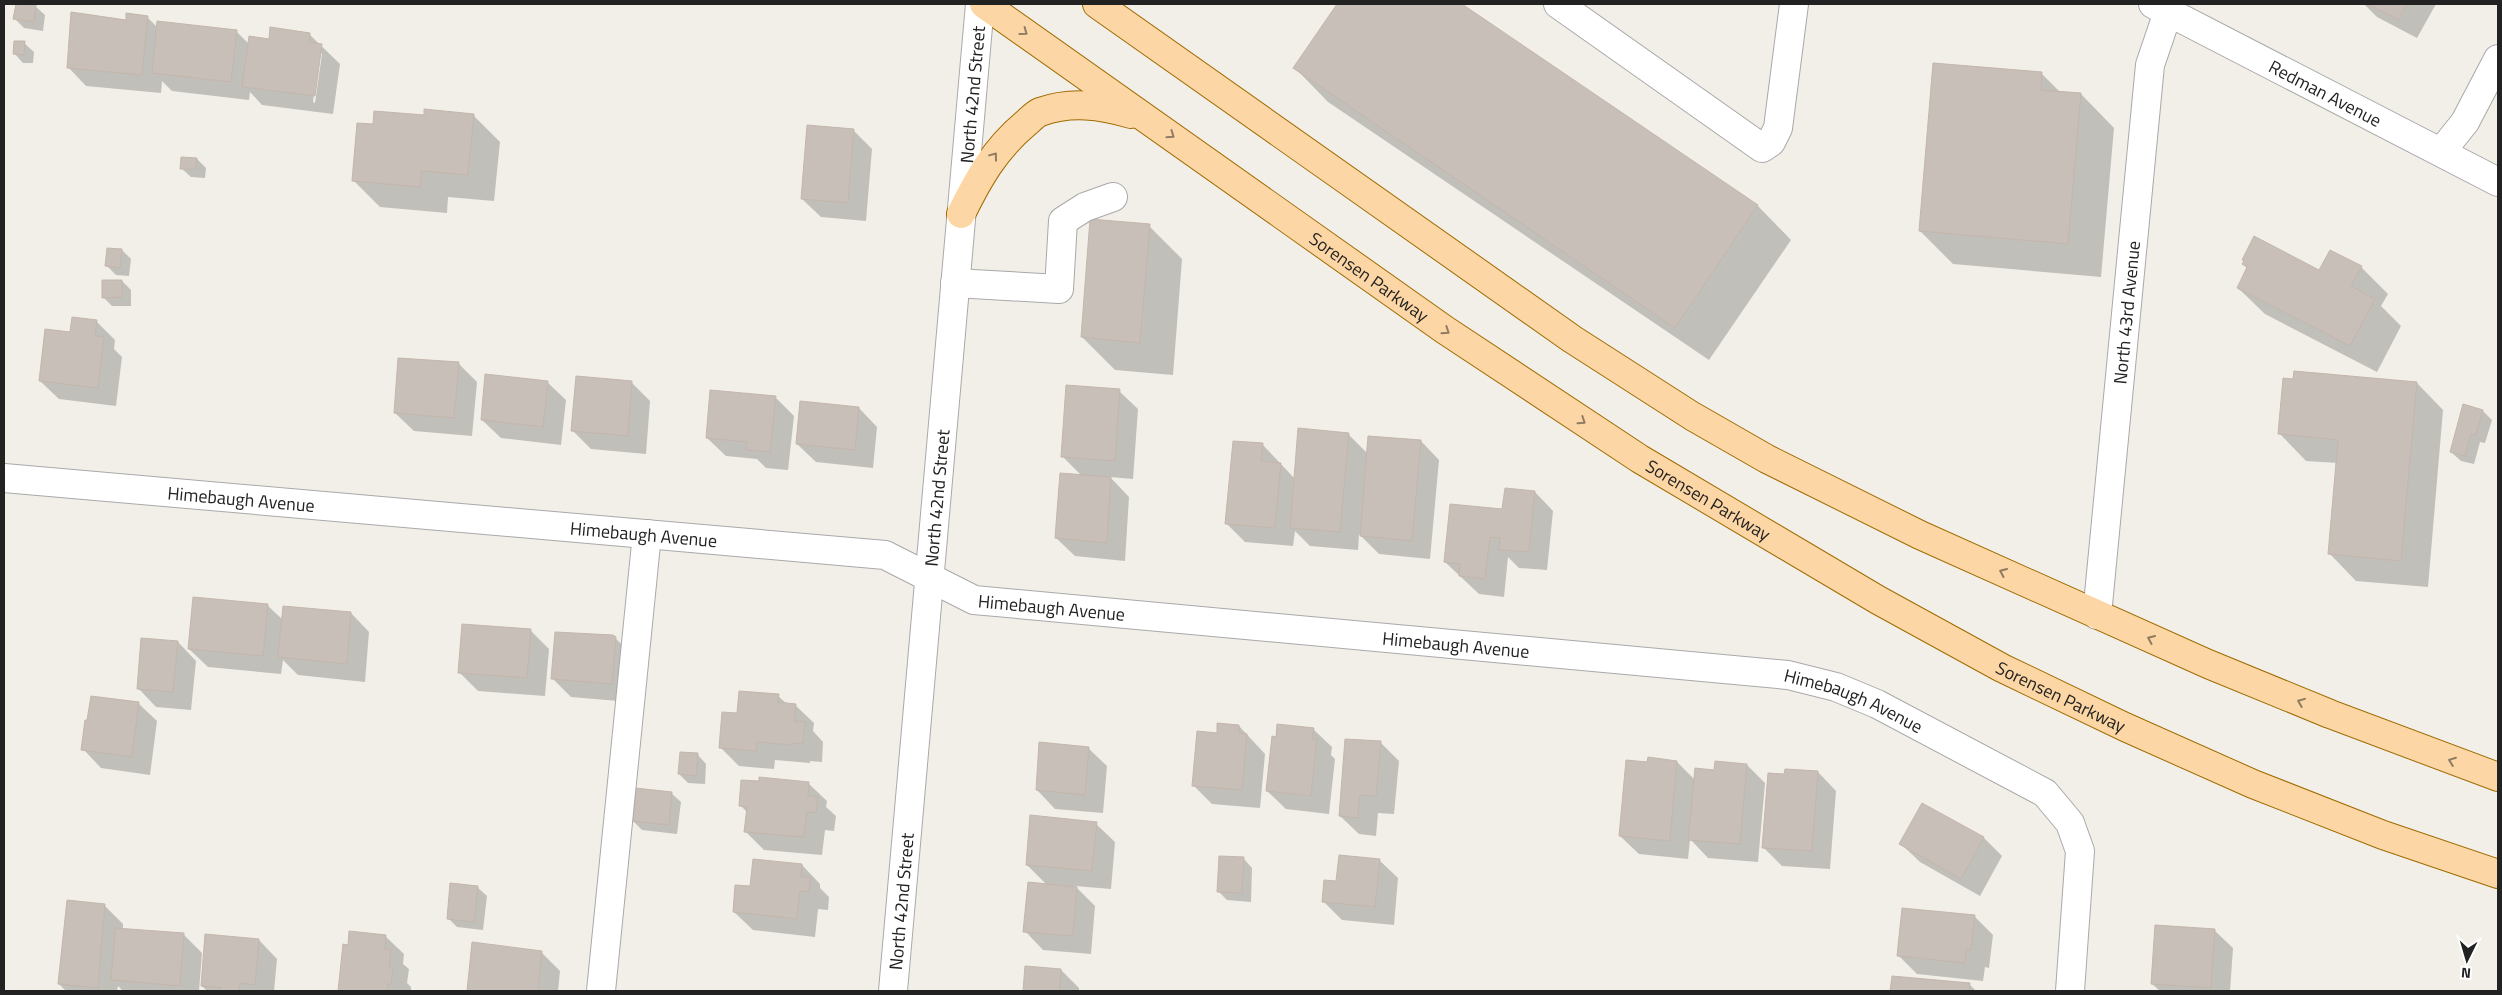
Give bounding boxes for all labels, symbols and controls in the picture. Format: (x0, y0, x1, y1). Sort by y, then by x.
street label: North 42nd Street (953, 24, 992, 164)
one-way arrow (1018, 26, 1027, 35)
street label: Redman Avenue (2264, 53, 2387, 133)
one-way arrow (1165, 129, 1175, 138)
one-way arrow (988, 152, 997, 162)
street label: Sorensen Parkway (1304, 225, 1435, 328)
street label: North 43rd Avenue (2106, 240, 2146, 385)
one-way arrow (1440, 325, 1450, 334)
one-way arrow (1576, 414, 1585, 424)
street label: North 42nd Street (917, 428, 956, 568)
street label: Sorensen Parkway (1641, 452, 1776, 547)
street label: Himebaugh Avenue (166, 479, 316, 519)
street label: Himebaugh Avenue (569, 514, 718, 554)
one-way arrow (1999, 568, 2008, 579)
street label: Himebaugh Avenue (977, 587, 1126, 627)
street label: Himebaugh Avenue (1381, 624, 1531, 665)
one-way arrow (2147, 635, 2156, 645)
street label: Sorensen Parkway (1991, 654, 2131, 739)
street label: Himebaugh Avenue (1782, 661, 1928, 740)
one-way arrow (2297, 698, 2306, 708)
one-way arrow (2449, 756, 2457, 766)
street label: North 42nd Street (881, 831, 920, 971)
north arrow (2442, 935, 2492, 985)
text: N (2460, 963, 2472, 984)

